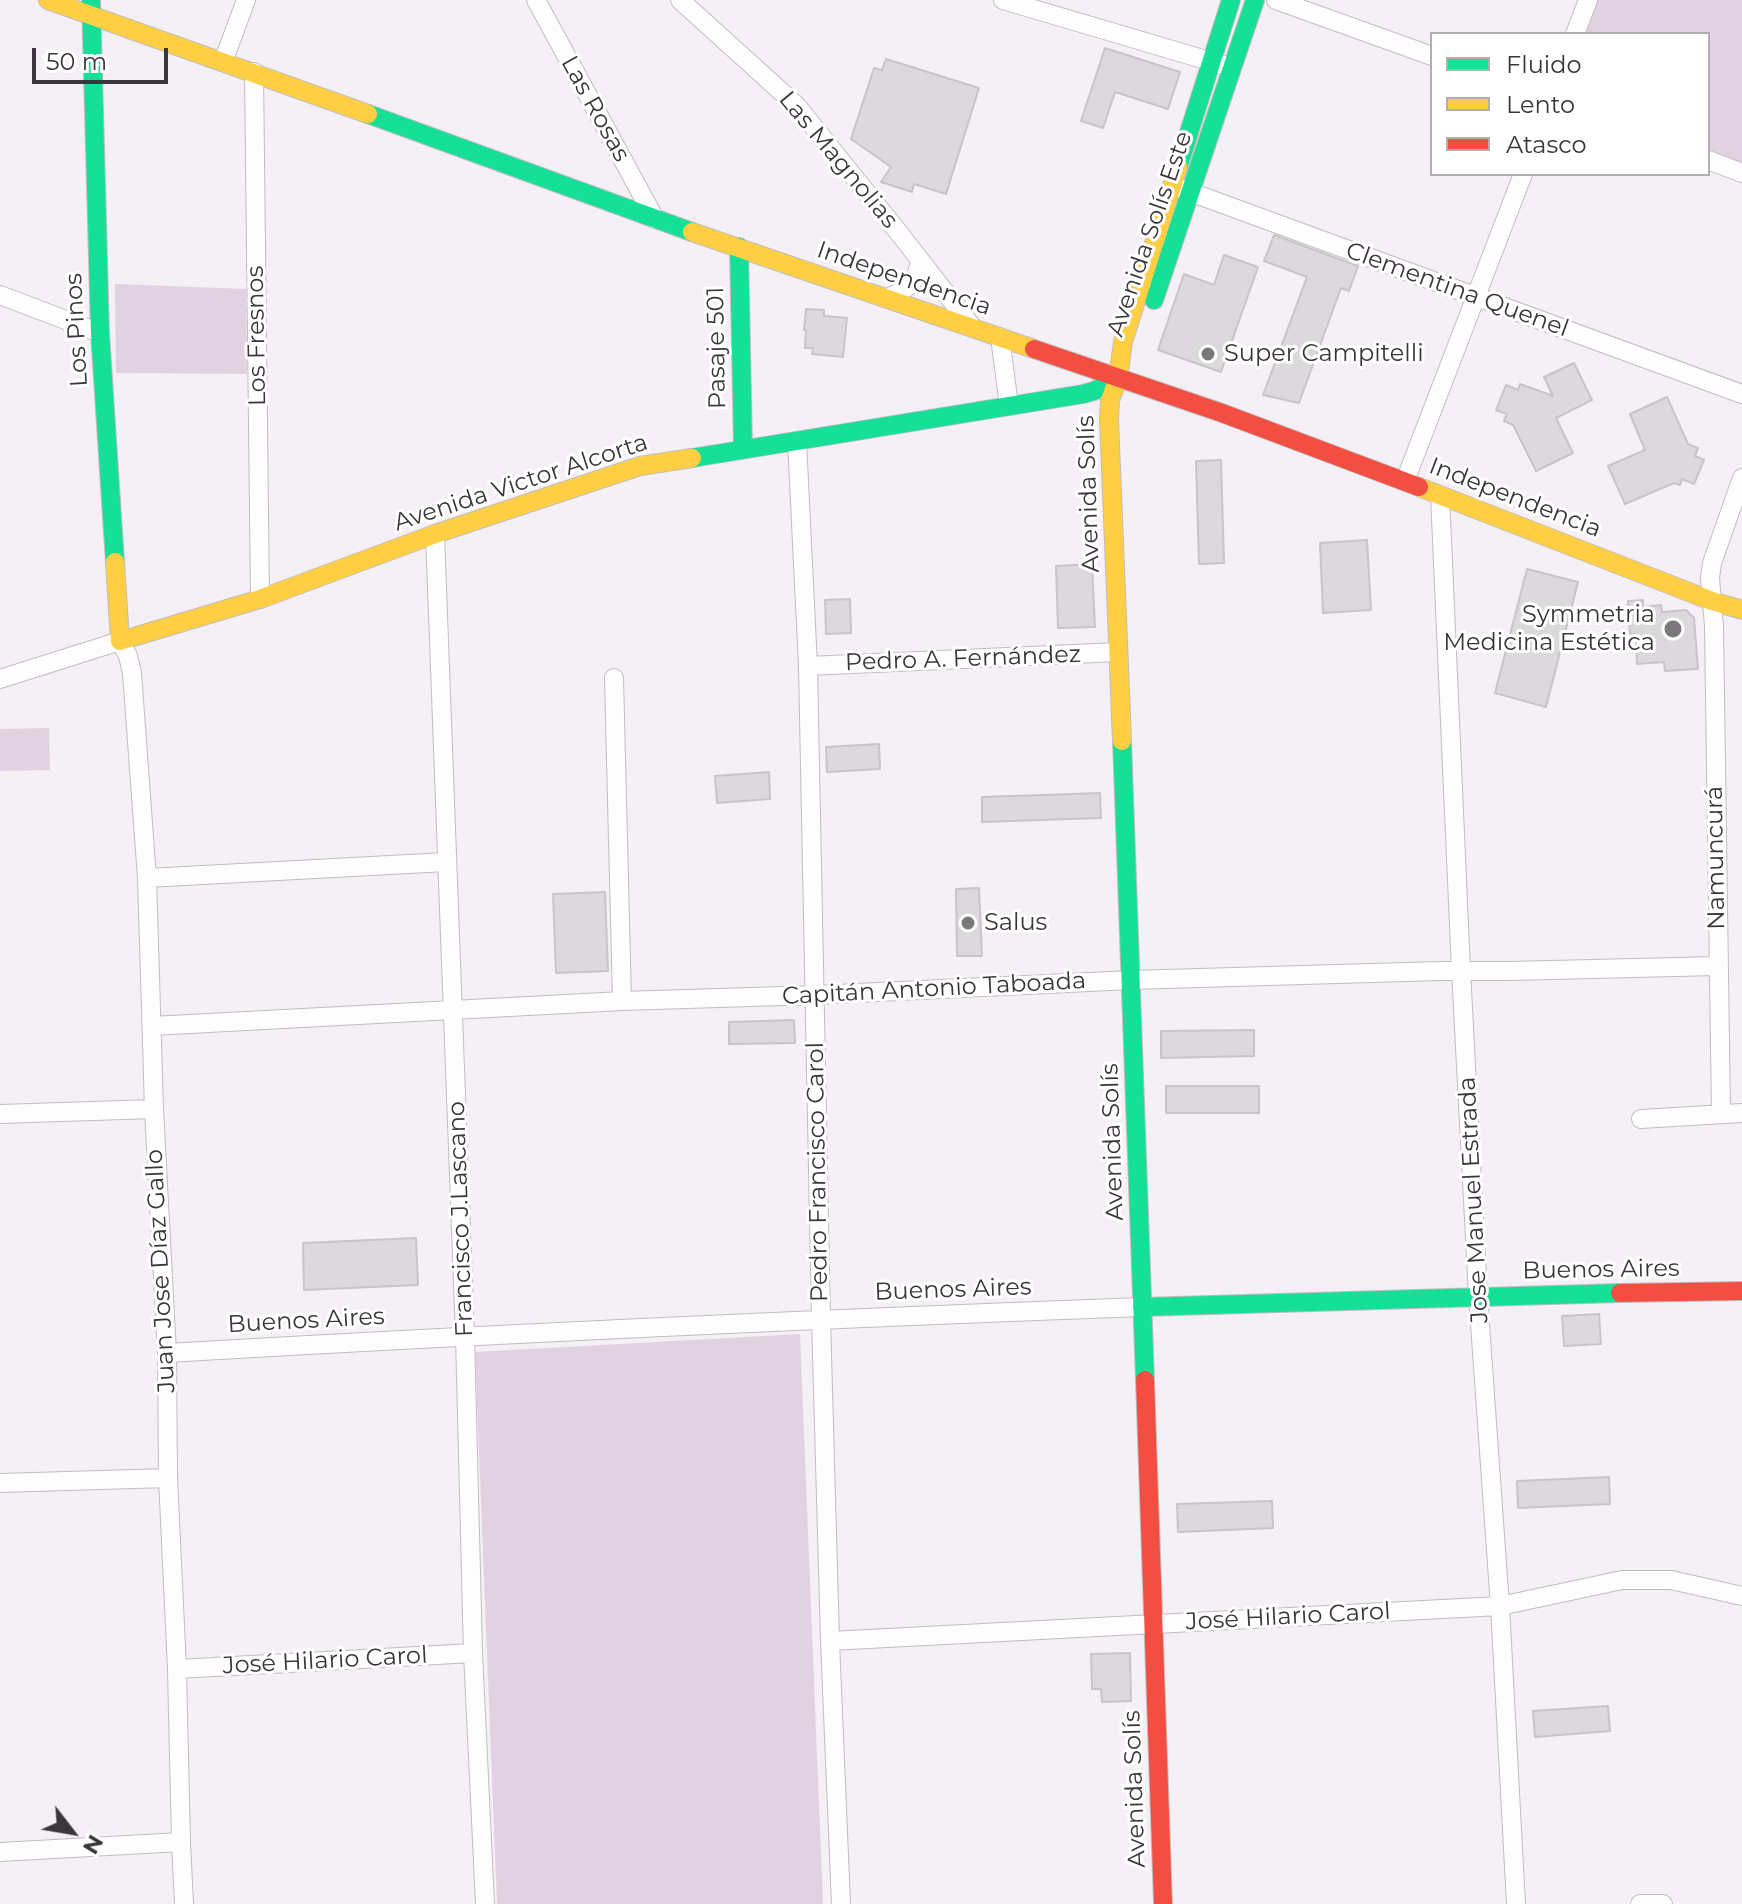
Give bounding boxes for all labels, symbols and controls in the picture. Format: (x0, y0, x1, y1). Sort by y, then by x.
scale bar (36, 32, 172, 82)
legend (1430, 32, 1710, 176)
text: 50 m (46, 47, 107, 76)
text: Fluido (1506, 50, 1582, 79)
street label: Las Rosas (554, 51, 636, 167)
street label: Las Magnolias (772, 86, 904, 234)
text: Lento (1506, 90, 1575, 119)
street label: Avenida Solís Este (1101, 128, 1199, 340)
text: Atasco (1506, 130, 1587, 159)
street label: Independencia (813, 236, 995, 322)
street label: Clementina Quenel (1342, 236, 1572, 344)
street label: Los Fresnos (241, 266, 273, 406)
street label: Los Pinos (60, 272, 94, 388)
street label: Pasaje 501 (702, 287, 732, 409)
place label: Super Campitelli (1224, 340, 1424, 368)
marker: Super Campitelli (1199, 345, 1217, 363)
street label: Avenida Solís (1072, 415, 1106, 573)
street label: Avenida Victor Alcorta (390, 428, 652, 538)
street label: Independencia (1425, 452, 1605, 544)
place label: Symmetria Medicina Estética (1443, 601, 1655, 657)
marker: Symmetria Medicina Estética (1662, 618, 1684, 640)
street label: Pedro A. Fernández (845, 640, 1081, 678)
street label: Namuncurá (1700, 786, 1732, 930)
place label: Salus (984, 909, 1047, 937)
marker: Salus (959, 914, 977, 932)
street label: Capitán Antonio Taboada (781, 967, 1087, 1011)
street label: Pedro Francisco Carol (801, 1042, 835, 1302)
street label: Avenida Solís (1096, 1063, 1130, 1221)
street label: Jose Manuel Estrada (1453, 1076, 1495, 1324)
street label: Francisco J.Lascano (442, 1101, 480, 1337)
street label: Juan Jose Díaz Gallo (140, 1148, 182, 1394)
street label: Buenos Aires (1522, 1254, 1680, 1286)
street label: Buenos Aires (874, 1273, 1032, 1307)
street label: Buenos Aires (227, 1303, 385, 1339)
street label: José Hilario Carol (1185, 1597, 1391, 1637)
street label: José Hilario Carol (222, 1641, 428, 1681)
street label: Avenida Solís (1118, 1710, 1152, 1868)
north arrow (32, 1792, 112, 1872)
text: N (77, 1830, 109, 1859)

